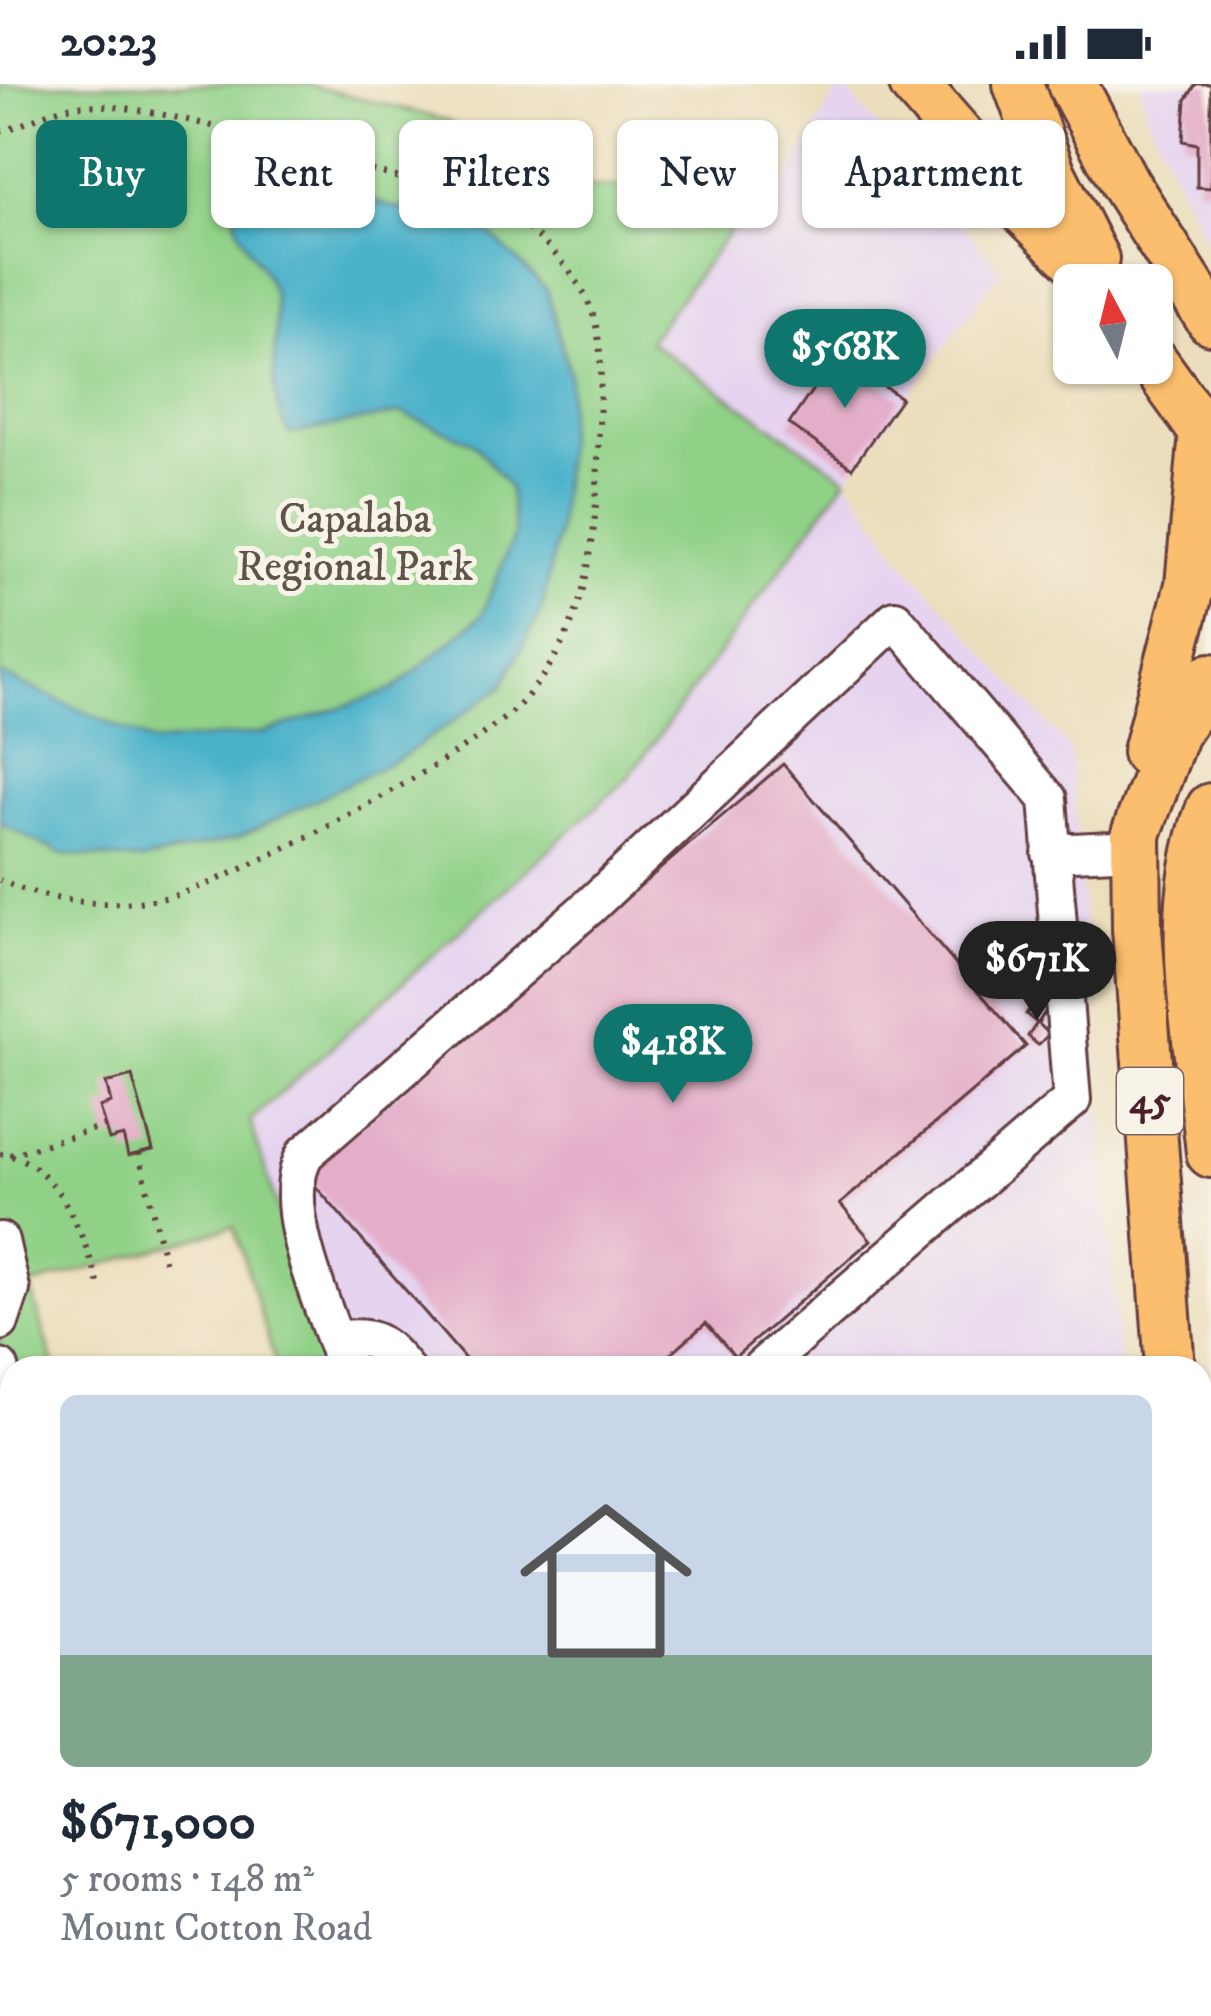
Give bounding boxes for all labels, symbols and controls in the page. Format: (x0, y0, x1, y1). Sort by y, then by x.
text: 20:23 (60, 14, 157, 70)
chip: Buy (36, 120, 187, 228)
chip: Rent (211, 120, 375, 228)
chip: Filters (399, 120, 593, 228)
chip: New (617, 120, 778, 228)
chip: Apartment (802, 120, 1065, 228)
north arrow (1053, 264, 1173, 384)
map controls (1053, 264, 1173, 384)
pin: $568K (761, 309, 929, 411)
text: $568K (791, 323, 899, 372)
park label: Capalaba Regional Park (237, 494, 474, 594)
pin: $671K (953, 921, 1121, 1023)
text: $671K (985, 935, 1089, 984)
pin: $418K (589, 1004, 757, 1106)
text: $418K (621, 1018, 725, 1067)
road number: 45 (1117, 1068, 1183, 1134)
icon: home (498, 1473, 714, 1689)
text: $671,000 (60, 1791, 256, 1855)
text: 5 rooms · 148 m² (60, 1855, 314, 1904)
text: Mount Cotton Road (60, 1904, 372, 1953)

